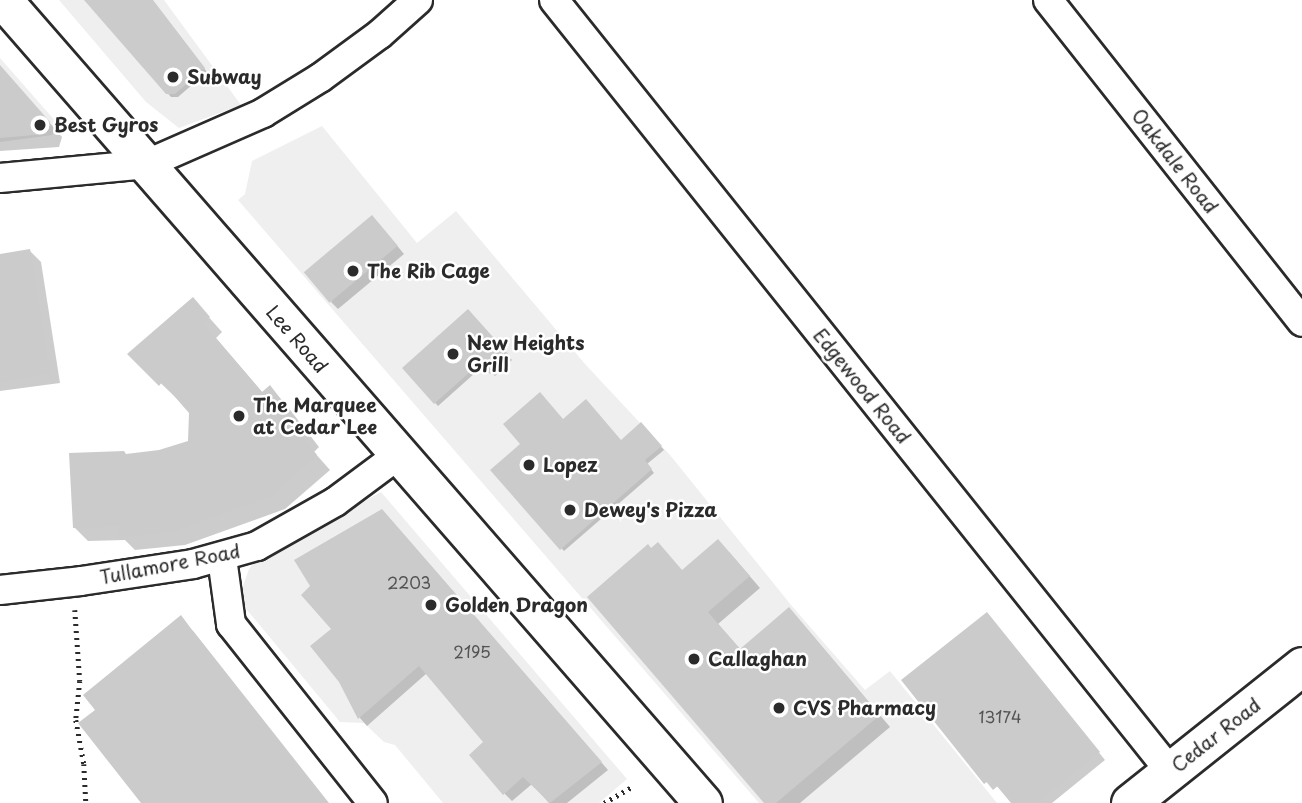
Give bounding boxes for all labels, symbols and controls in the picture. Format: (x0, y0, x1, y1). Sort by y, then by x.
place label: Subway (187, 66, 261, 88)
marker: Subway (165, 69, 181, 85)
street label: Oakdale Road (1126, 103, 1224, 219)
place label: Best Gyros (54, 114, 159, 136)
marker: Best Gyros (32, 117, 48, 133)
place label: The Rib Cage (367, 260, 494, 282)
marker: The Rib Cage (345, 263, 361, 279)
street label: Lee Road (261, 300, 333, 378)
street label: Edgewood Road (809, 324, 915, 448)
place label: New Heights Grill (467, 332, 586, 376)
marker: New Heights Grill (445, 346, 461, 362)
place label: The Marquee at Cedar Lee (253, 394, 377, 438)
marker: The Marquee at Cedar Lee (231, 408, 247, 424)
place label: Lopez (543, 454, 598, 476)
marker: Lopez (521, 457, 537, 473)
place label: Dewey's Pizza (584, 499, 717, 521)
marker: Dewey's Pizza (562, 502, 578, 518)
street label: Tullamore Road (99, 539, 241, 589)
house number: 2203 (387, 572, 431, 592)
place label: Golden Dragon (445, 594, 590, 616)
marker: Golden Dragon (423, 597, 439, 613)
house number: 2195 (453, 641, 491, 661)
place label: Callaghan (708, 648, 807, 670)
marker: Callaghan (686, 651, 702, 667)
street label: Cedar Road (1167, 693, 1265, 777)
place label: CVS Pharmacy (793, 697, 938, 719)
marker: CVS Pharmacy (771, 700, 787, 716)
house number: 13174 (978, 706, 1022, 726)

